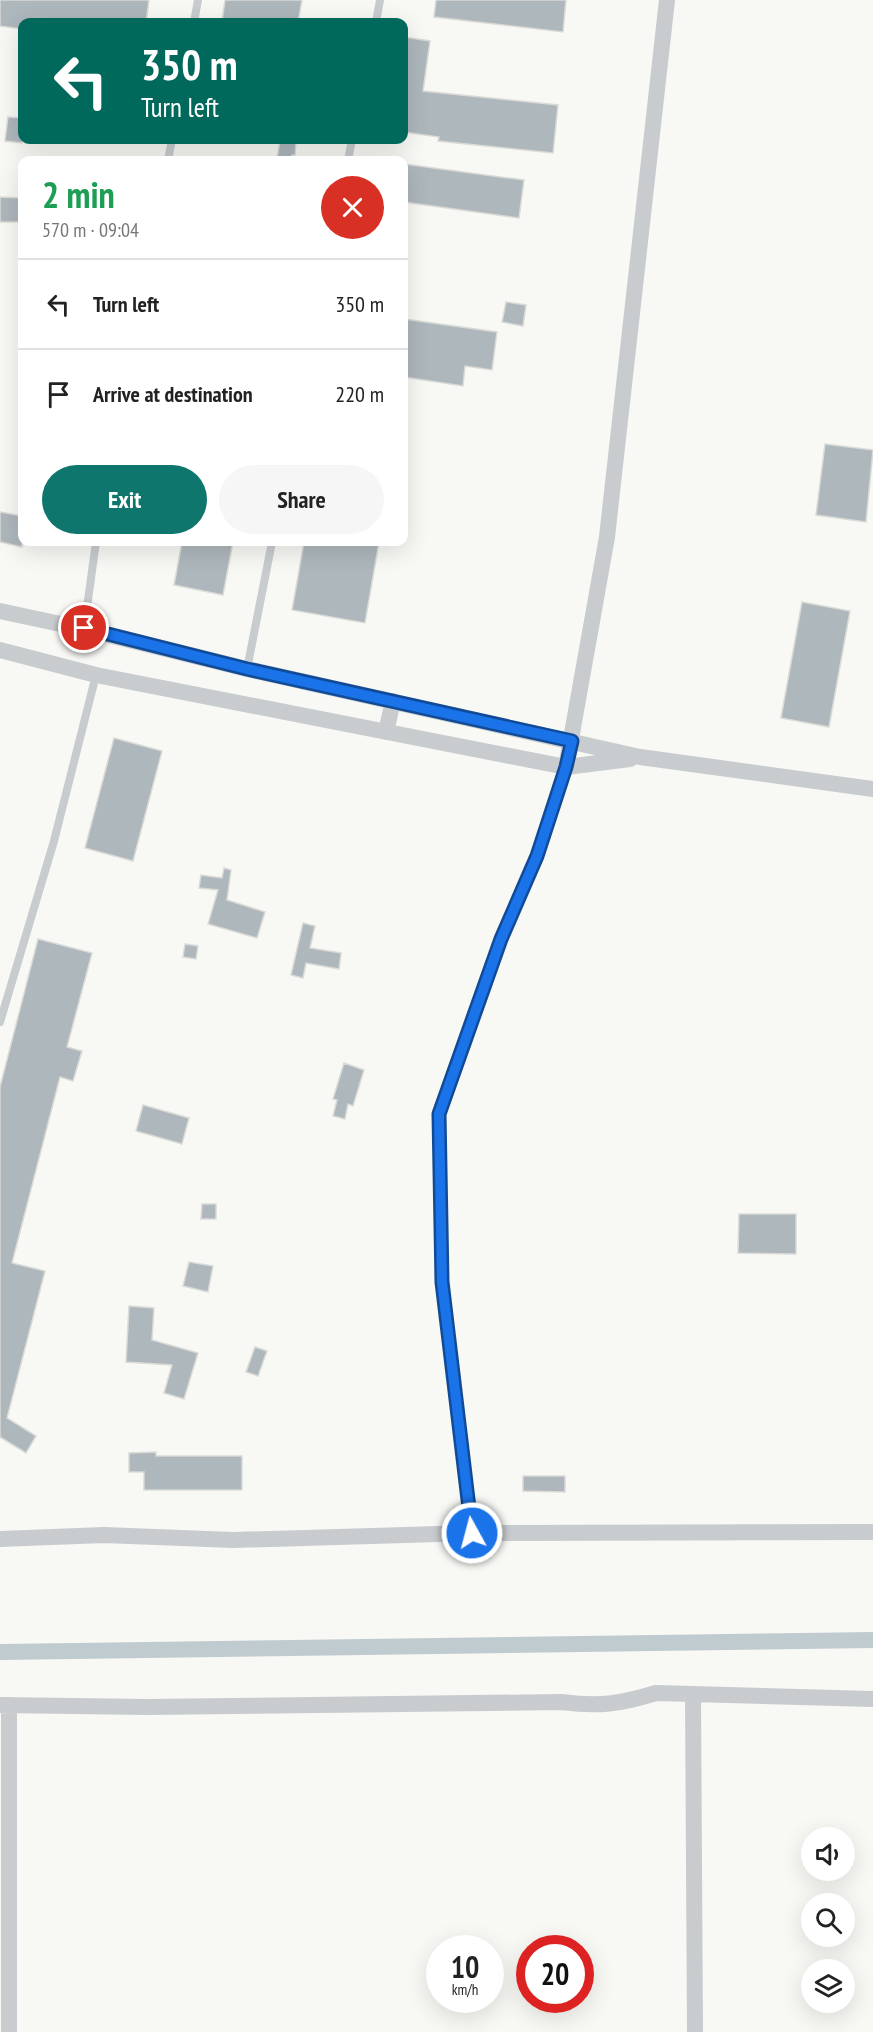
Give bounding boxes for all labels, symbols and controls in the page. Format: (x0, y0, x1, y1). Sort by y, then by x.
text: 350 m (141, 37, 238, 92)
icon: left (42, 42, 120, 120)
text: Turn left (141, 90, 219, 124)
text: 2 min (42, 171, 115, 218)
button: close (321, 176, 384, 239)
text: 570 m · 09:04 (42, 217, 139, 243)
icon: left (42, 288, 75, 321)
text: Turn left (93, 290, 159, 318)
text: 350 m (335, 290, 384, 318)
icon: arrive (42, 378, 75, 411)
text: Arrive at destination (93, 380, 253, 408)
text: 220 m (335, 380, 384, 408)
button: Exit (42, 465, 207, 534)
button: Share (219, 465, 384, 534)
pin (58, 602, 109, 653)
icon: arrive (67, 611, 100, 644)
position arrow (440, 1501, 504, 1565)
map controls (801, 1827, 855, 2013)
button: sound (801, 1827, 855, 1881)
button: search (801, 1893, 855, 1947)
speed limit sign: 20 (516, 1935, 594, 2013)
text: 10 (451, 1947, 479, 1986)
button: layers (801, 1959, 855, 2013)
text: km/h (452, 1980, 478, 1999)

